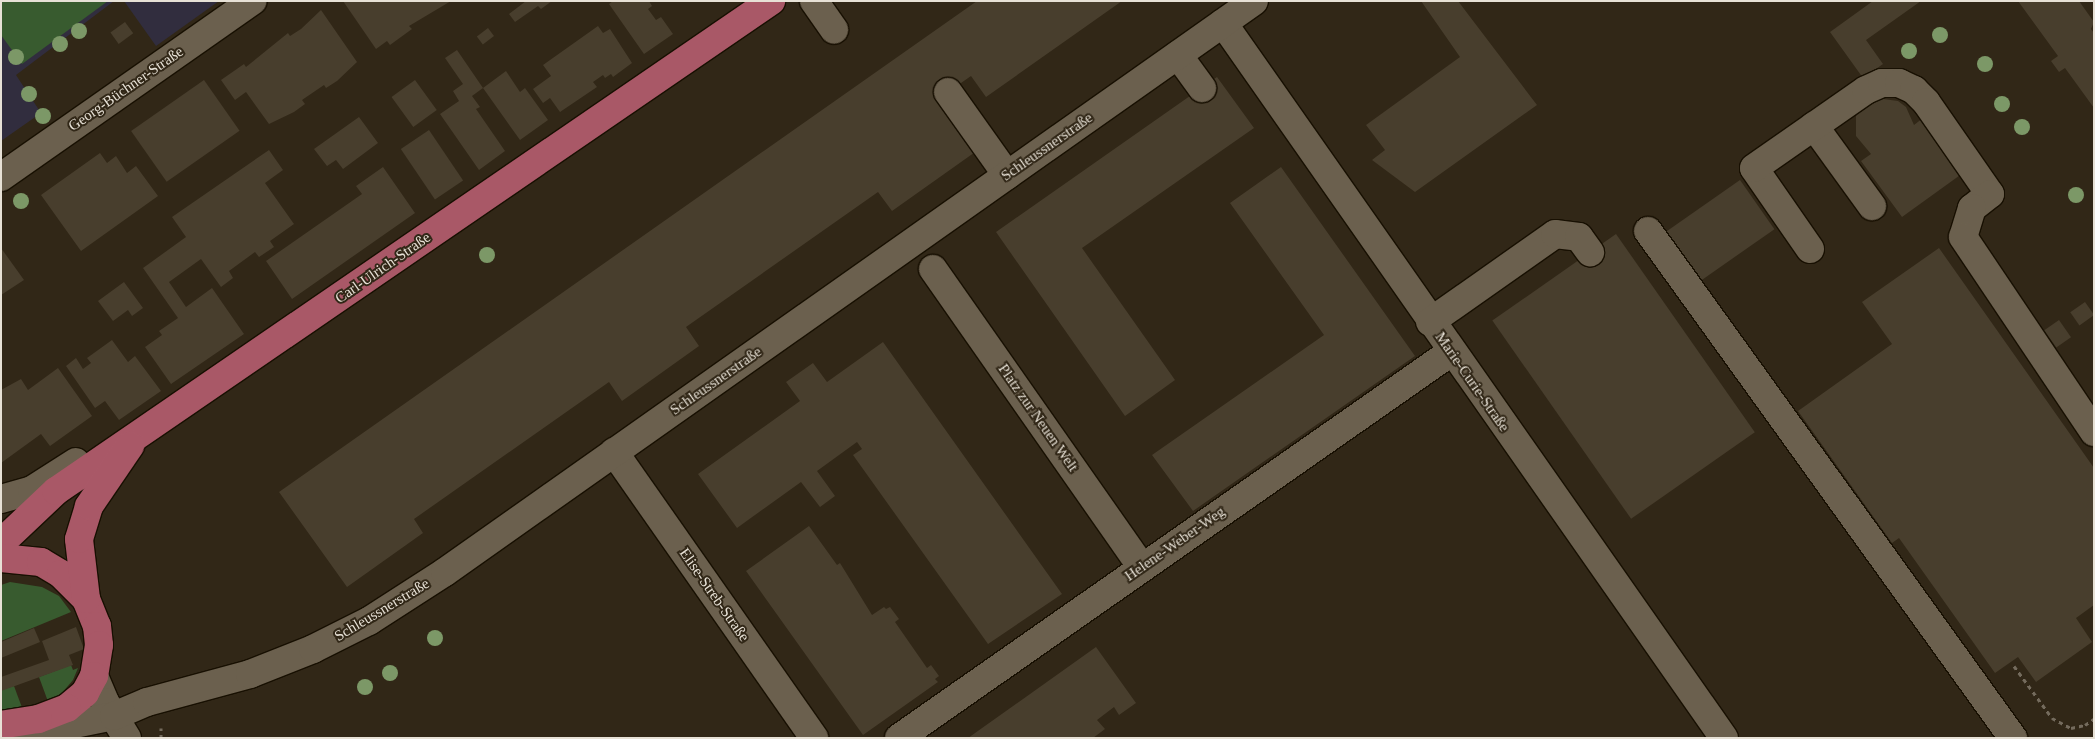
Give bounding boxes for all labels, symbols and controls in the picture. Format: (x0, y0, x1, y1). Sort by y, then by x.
street label: Georg-Büchner-Straße (65, 43, 187, 135)
street label: Schleussnerstraße (998, 109, 1096, 185)
street label: Carl-Ulrich-Straße (332, 228, 434, 308)
street label: Marie-Curie-Straße (1431, 329, 1513, 435)
street label: Schleussnerstraße (667, 343, 765, 419)
street label: Platz zur Neuen Welt (994, 361, 1082, 475)
street label: Helene-Weber-Weg (1121, 503, 1229, 585)
street label: Elise-Streb-Straße (675, 545, 753, 645)
street label: Schleussnerstraße (331, 575, 433, 645)

